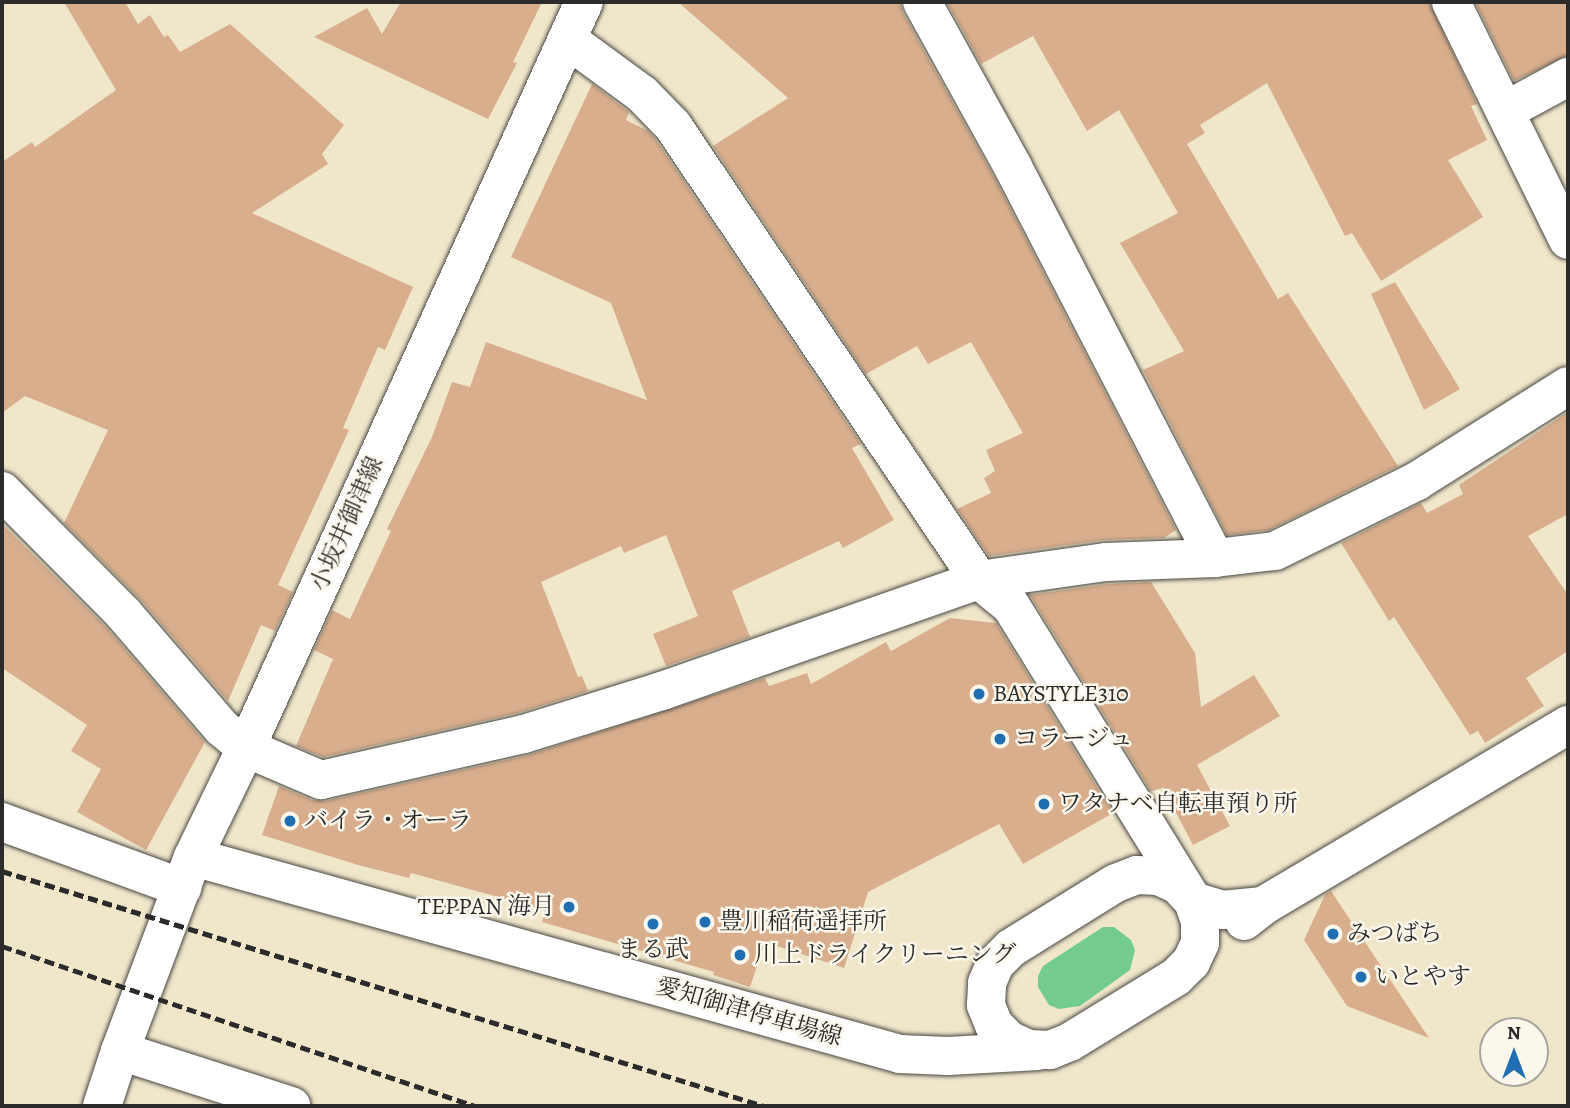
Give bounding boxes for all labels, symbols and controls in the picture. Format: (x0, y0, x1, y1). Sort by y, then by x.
street label: 小坂井御津線 (305, 452, 389, 596)
place label: BAYSTYLE310 (993, 680, 1129, 708)
marker: BAYSTYLE310 (971, 686, 987, 702)
place label: コラージュ (1014, 725, 1134, 753)
marker: コラージュ (992, 731, 1008, 747)
place label: ワタナベ自転車預り所 (1058, 790, 1298, 818)
marker: ワタナベ自転車預り所 (1036, 796, 1052, 812)
place label: バイラ・オーラ (304, 807, 472, 835)
marker: バイラ・オーラ (282, 813, 298, 829)
place label: TEPPAN 海月 (418, 893, 555, 921)
marker: TEPPAN 海月 (561, 899, 577, 915)
place label: 豊川稲荷遥拝所 (719, 908, 887, 936)
marker: 豊川稲荷遥拝所 (697, 914, 713, 930)
marker: まる武 (645, 916, 661, 932)
place label: みつばち (1347, 920, 1443, 948)
marker: みつばち (1325, 926, 1341, 942)
place label: まる武 (617, 936, 689, 964)
place label: 川上ドライクリーニング (754, 941, 1018, 969)
marker: 川上ドライクリーニング (732, 947, 748, 963)
place label: いとやす (1375, 963, 1471, 991)
marker: いとやす (1353, 969, 1369, 985)
street label: 愛知御津停車場線 (653, 972, 845, 1052)
north arrow (1479, 1017, 1549, 1087)
text: N (1507, 1020, 1521, 1046)

